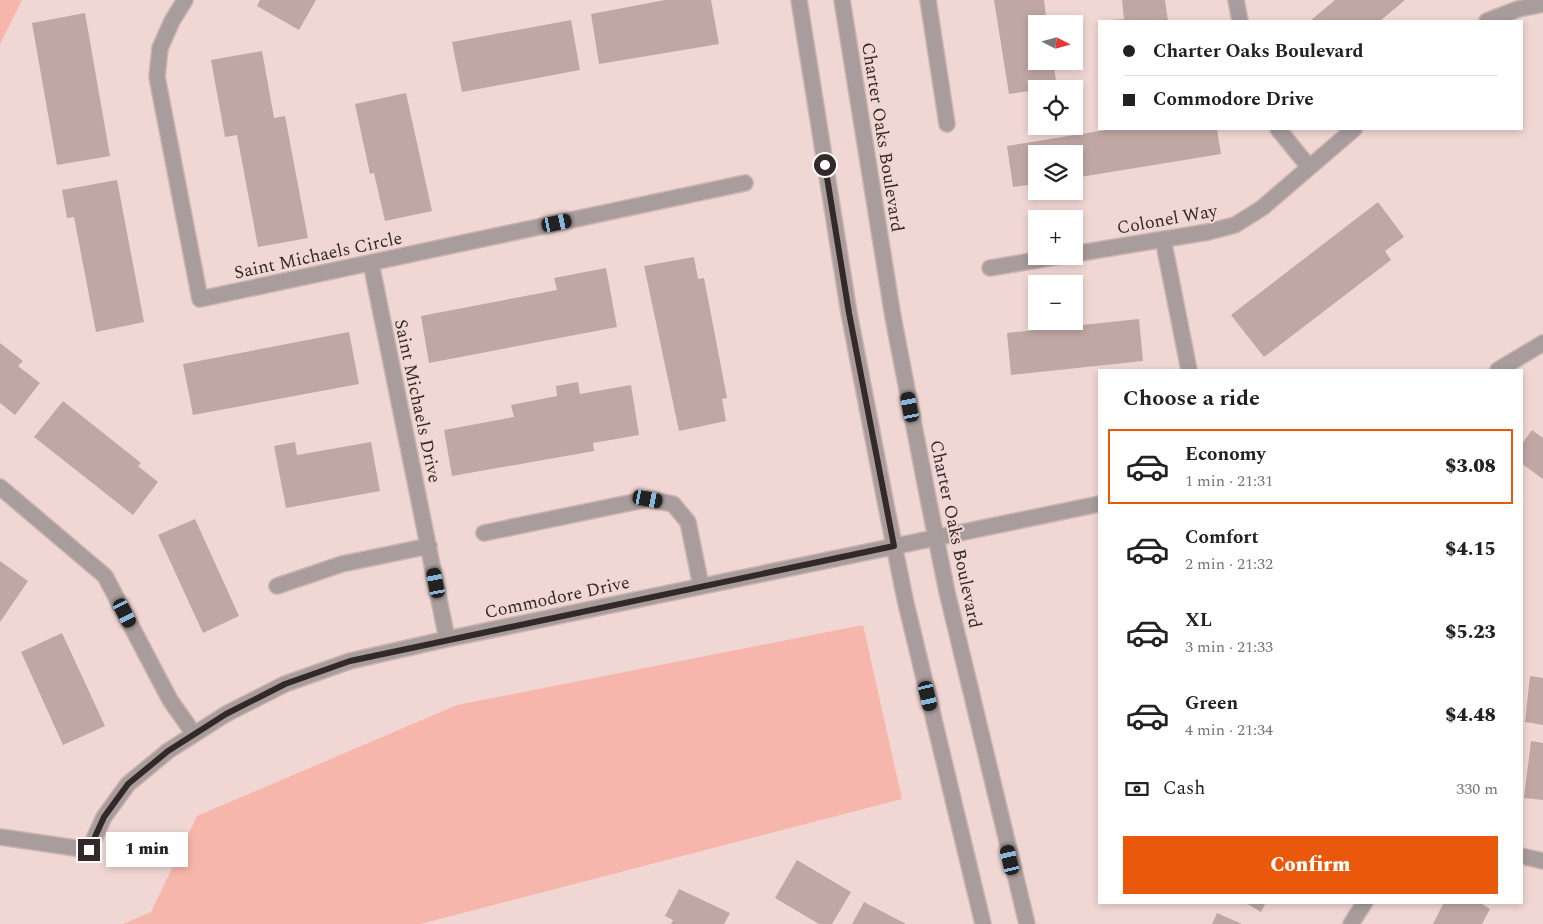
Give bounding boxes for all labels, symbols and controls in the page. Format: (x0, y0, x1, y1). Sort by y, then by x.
north arrow (1028, 15, 1082, 70)
map controls (1028, 15, 1083, 330)
text: Charter Oaks Boulevard (1153, 37, 1364, 66)
street label: Charter Oaks Boulevard (854, 40, 911, 234)
button: locate (1028, 80, 1083, 135)
text: Commodore Drive (1153, 85, 1314, 114)
button: layers (1028, 145, 1083, 200)
route start (814, 154, 836, 176)
street label: Colonel Way (1115, 197, 1221, 242)
button: + (1028, 210, 1083, 265)
car (540, 213, 573, 233)
street label: Saint Michaels Circle (232, 224, 405, 286)
button: − (1028, 275, 1083, 330)
street label: Saint Michaels Drive (387, 317, 448, 485)
text: Choose a ride (1123, 382, 1260, 415)
car (899, 391, 920, 423)
street label: Charter Oaks Boulevard (922, 437, 989, 631)
text: Economy (1185, 440, 1266, 469)
icon: car (1125, 444, 1170, 489)
text: $3.08 (1445, 452, 1496, 481)
text: 1 min · 21:31 (1185, 469, 1273, 493)
car (631, 489, 664, 509)
text: Comfort (1185, 523, 1259, 552)
icon: car (1125, 527, 1170, 572)
text: $4.15 (1445, 535, 1496, 564)
text: 2 min · 21:32 (1185, 552, 1273, 576)
car (425, 567, 446, 599)
street label: Commodore Drive (482, 569, 632, 626)
car (111, 596, 138, 630)
text: XL (1185, 606, 1212, 635)
icon: car (1125, 610, 1170, 655)
text: $5.23 (1445, 618, 1496, 647)
text: 3 min · 21:33 (1185, 635, 1273, 659)
car (917, 680, 938, 712)
text: Green (1185, 689, 1238, 718)
icon: car (1125, 693, 1170, 738)
text: $4.48 (1445, 701, 1496, 730)
text: 4 min · 21:34 (1185, 718, 1273, 742)
text: Cash (1163, 774, 1205, 803)
icon: cash (1123, 775, 1151, 803)
text: 330 m (1456, 777, 1498, 801)
callout: 1 min (106, 832, 189, 868)
button: Confirm (1123, 836, 1498, 894)
text: 1 min (125, 837, 169, 861)
route end (78, 839, 100, 861)
car (999, 844, 1020, 876)

